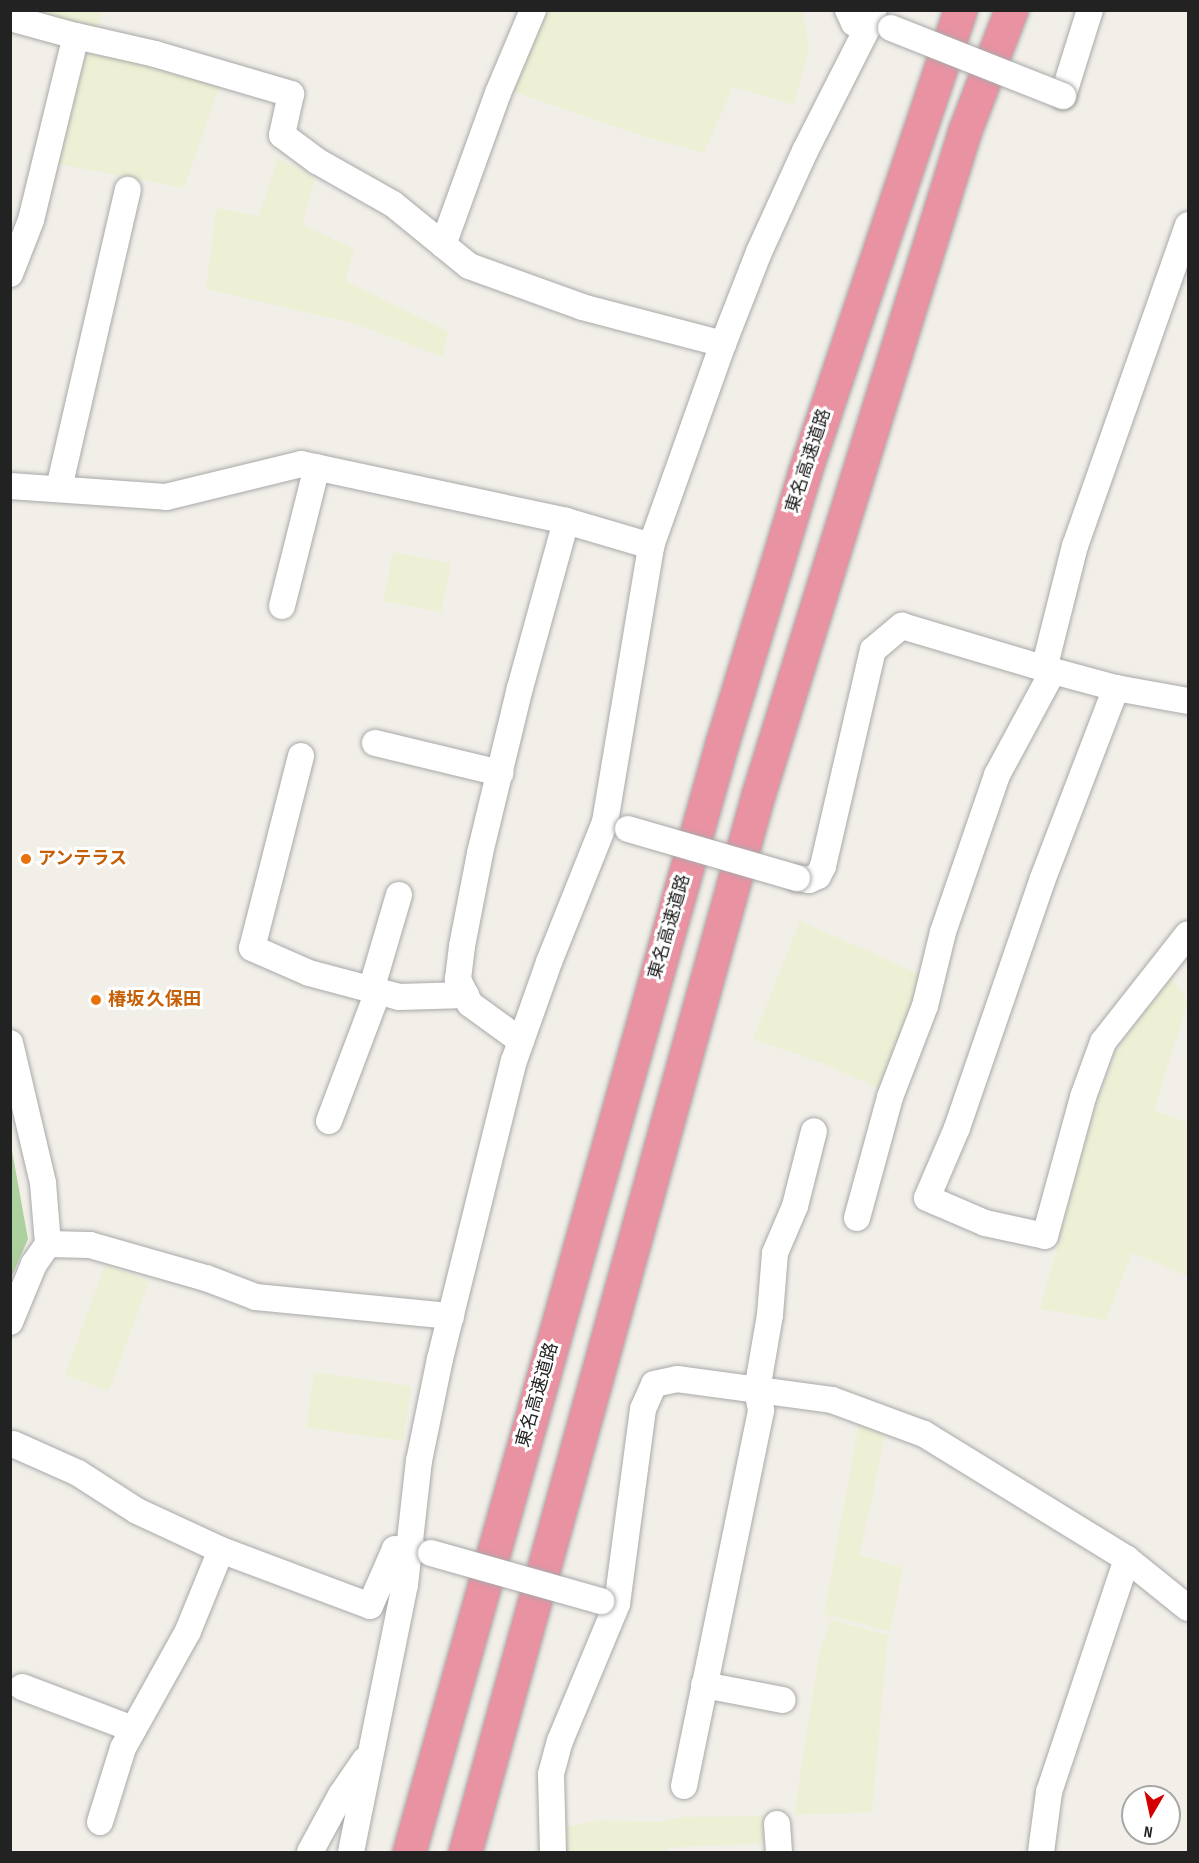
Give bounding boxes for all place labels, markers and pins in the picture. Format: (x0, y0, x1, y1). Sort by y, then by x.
place label: アンテラス (38, 848, 128, 870)
marker: アンテラス (19, 852, 33, 866)
place label: 椿坂 久保田 (108, 989, 201, 1011)
marker: 椿坂 久保田 (89, 993, 103, 1007)

